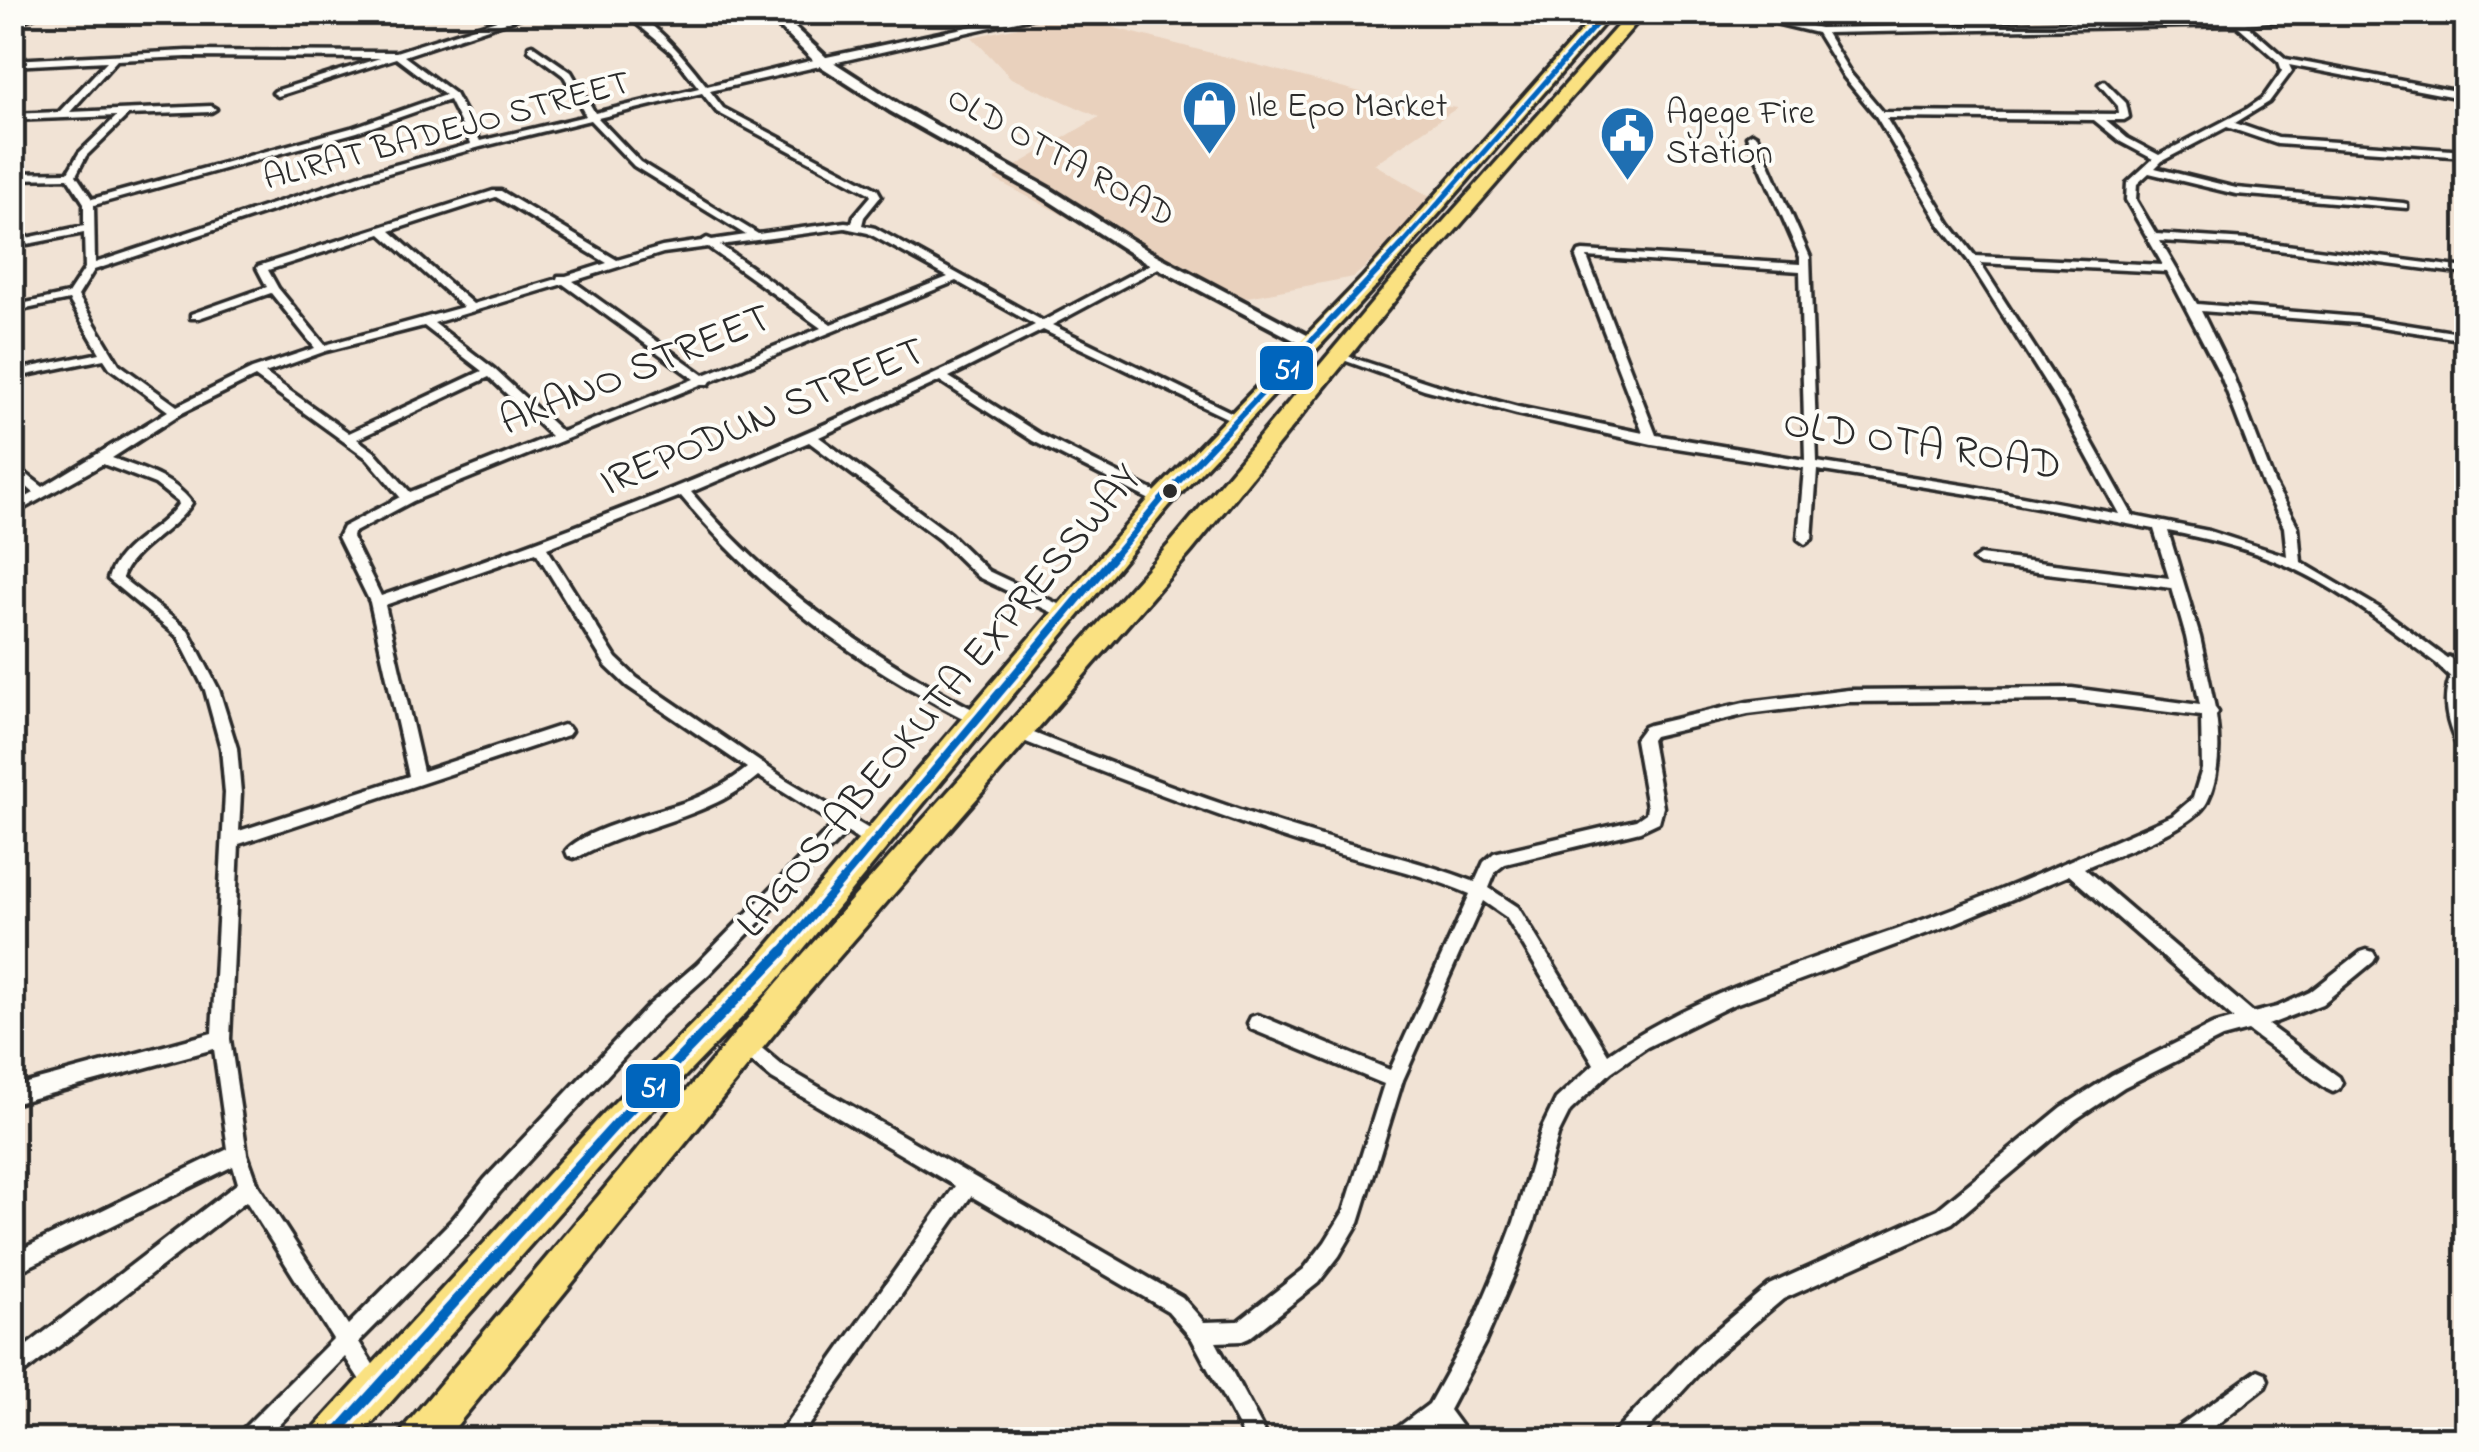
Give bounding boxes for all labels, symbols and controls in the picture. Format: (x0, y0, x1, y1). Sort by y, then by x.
street label: ALIRAT BADEJO STREET (258, 58, 636, 206)
street label: OLD OTTA ROAD (937, 74, 1183, 242)
shop icon: Ile Epo Market (1179, 77, 1239, 156)
place label: Ile Epo Market (1248, 82, 1448, 133)
place label: Agege Fire Station (1666, 89, 1815, 180)
public building icon: Agege Fire Station (1597, 104, 1657, 183)
street label: AKANO STREET (491, 289, 781, 453)
street label: IREPODUN STREET (591, 322, 935, 514)
line badge: 51 (1258, 344, 1315, 392)
text: 51 (1275, 351, 1300, 392)
street label: OLD OTA ROAD (1779, 394, 2065, 498)
street label: LAGOS-ABEOKUTA EXPRESSWAY (723, 451, 1157, 953)
unlabelled marker (1160, 481, 1180, 501)
line badge: 51 (624, 1062, 682, 1110)
text: 51 (641, 1069, 666, 1110)

